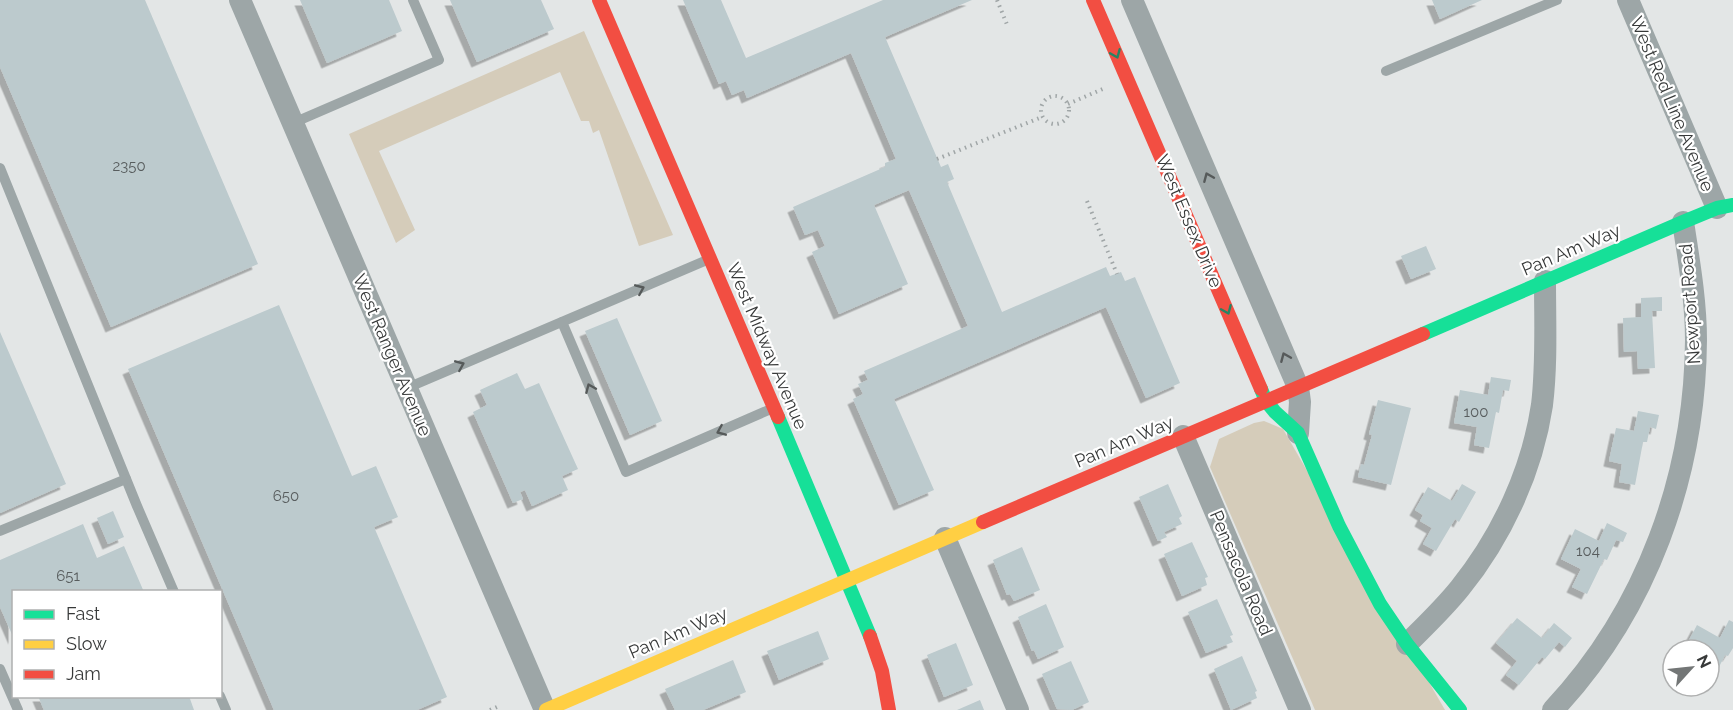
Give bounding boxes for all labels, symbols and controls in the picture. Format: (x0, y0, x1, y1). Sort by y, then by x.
street label: West Red Line Avenue (1626, 13, 1719, 195)
one-way arrow (1109, 47, 1121, 58)
street label: West Essex Drive (1152, 151, 1227, 291)
house number: 2350 (112, 157, 146, 175)
one-way arrow (1203, 173, 1215, 184)
street label: Pan Am Way (1518, 219, 1624, 280)
street label: Newport Road (1675, 243, 1704, 365)
street label: West Midway Avenue (723, 259, 812, 433)
street label: West Ranger Avenue (349, 271, 436, 439)
one-way arrow (633, 284, 644, 296)
one-way arrow (1220, 304, 1232, 315)
one-way arrow (1280, 352, 1292, 363)
one-way arrow (454, 361, 465, 373)
one-way arrow (585, 383, 597, 394)
house number: 100 (1464, 403, 1488, 421)
street label: Pan Am Way (1071, 411, 1177, 472)
one-way arrow (716, 424, 727, 436)
house number: 650 (273, 487, 299, 505)
street label: Pensacola Road (1206, 507, 1277, 638)
house number: 104 (1576, 542, 1600, 560)
house number: 651 (56, 567, 80, 585)
legend (12, 590, 222, 698)
street label: Pan Am Way (625, 602, 731, 663)
text: Fast (66, 603, 100, 624)
text: Slow (66, 633, 107, 654)
north arrow (1661, 638, 1721, 698)
text: N (1693, 652, 1715, 671)
text: Jam (66, 663, 101, 684)

